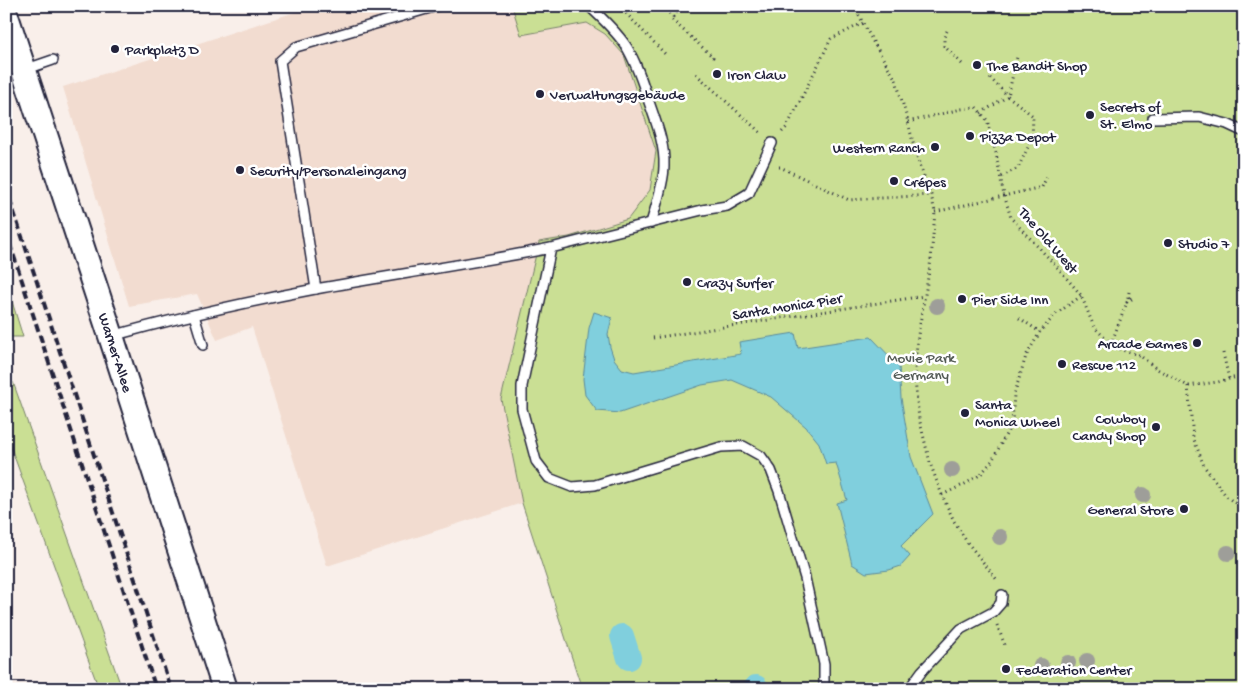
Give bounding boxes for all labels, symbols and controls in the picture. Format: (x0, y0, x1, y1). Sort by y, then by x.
place label: Parkplatz D (124, 42, 199, 60)
marker: Parkplatz D (109, 43, 121, 55)
place label: The Bandit Shop (986, 58, 1088, 76)
marker: The Bandit Shop (971, 59, 983, 71)
place label: Iron Claw (727, 67, 786, 85)
marker: Iron Claw (711, 68, 723, 80)
place label: Verwaltungsgebäude (549, 87, 685, 105)
marker: Verwaltungsgebäude (534, 88, 546, 100)
place label: Secrets of St. Elmo (1100, 99, 1162, 134)
marker: Secrets of St. Elmo (1084, 109, 1096, 121)
place label: Pizza Depot (979, 129, 1057, 147)
marker: Pizza Depot (964, 130, 976, 142)
place label: Western Ranch (833, 140, 925, 158)
marker: Western Ranch (929, 141, 941, 153)
place label: Security/Personaleingang (250, 163, 407, 181)
marker: Security/Personaleingang (234, 164, 246, 176)
place label: Crépes (904, 174, 946, 192)
marker: Crépes (888, 175, 900, 187)
street label: The Old West (1013, 204, 1082, 280)
place label: Studio 7 (1178, 236, 1230, 254)
marker: Studio 7 (1162, 237, 1174, 249)
place label: Crazy Surfer (697, 275, 775, 293)
marker: Crazy Surfer (681, 276, 693, 288)
street label: Santa Monica Pier (731, 290, 845, 326)
place label: Pier Side Inn (971, 292, 1048, 310)
marker: Pier Side Inn (956, 293, 968, 305)
street label: Warner-Allee (93, 311, 136, 395)
place label: Arcade Games (1098, 336, 1187, 354)
marker: Arcade Games (1191, 337, 1203, 349)
park label: Movie Park Germany (887, 350, 956, 385)
place label: Rescue 112 (1072, 357, 1136, 375)
marker: Rescue 112 (1056, 358, 1068, 370)
place label: Santa Monica Wheel (975, 397, 1060, 432)
marker: Santa Monica Wheel (959, 407, 971, 419)
place label: Cowboy Candy Shop (1073, 411, 1147, 446)
marker: Cowboy Candy Shop (1150, 421, 1162, 433)
place label: General Store (1088, 502, 1174, 520)
marker: General Store (1178, 503, 1190, 515)
place label: Federation Center (1015, 662, 1133, 680)
marker: Federation Center (1000, 663, 1012, 675)

